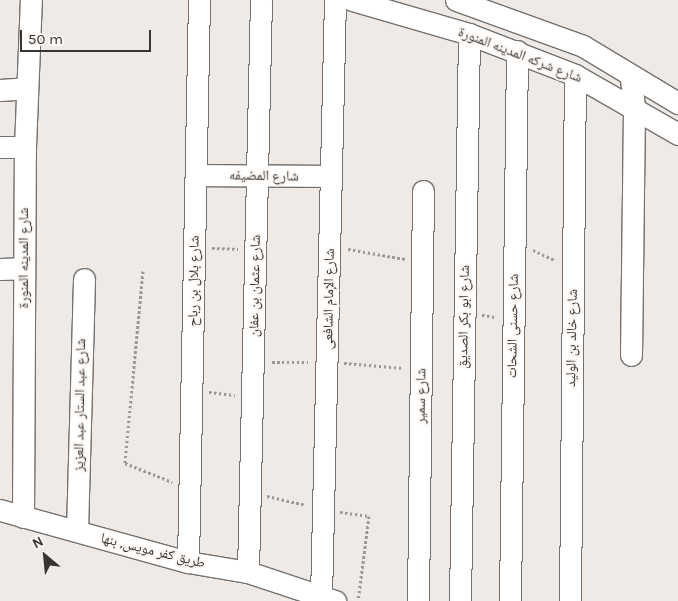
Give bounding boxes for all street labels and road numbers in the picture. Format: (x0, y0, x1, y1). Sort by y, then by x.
street label: شارع شركه المدينه المنورة (456, 24, 584, 86)
street label: شارع المضيفه (229, 167, 299, 185)
street label: شارع المدينه المنورة (16, 207, 32, 309)
street label: شارع بلال بن رباح (185, 235, 203, 327)
street label: شارع عثمان بن عفان (246, 235, 264, 337)
street label: شارع الإمام الشافعى (320, 248, 338, 350)
street label: شارع ابو بكر الصديق (455, 265, 473, 369)
street label: شارع حسنى الشحات (504, 274, 522, 378)
street label: شارع خالد بن الوليد (563, 289, 581, 387)
street label: شارع عبد الستار عبد العزيز (70, 338, 90, 472)
street label: شارع سمير (412, 368, 430, 424)
street label: طريق كفر مويس, بنها (99, 530, 207, 572)

